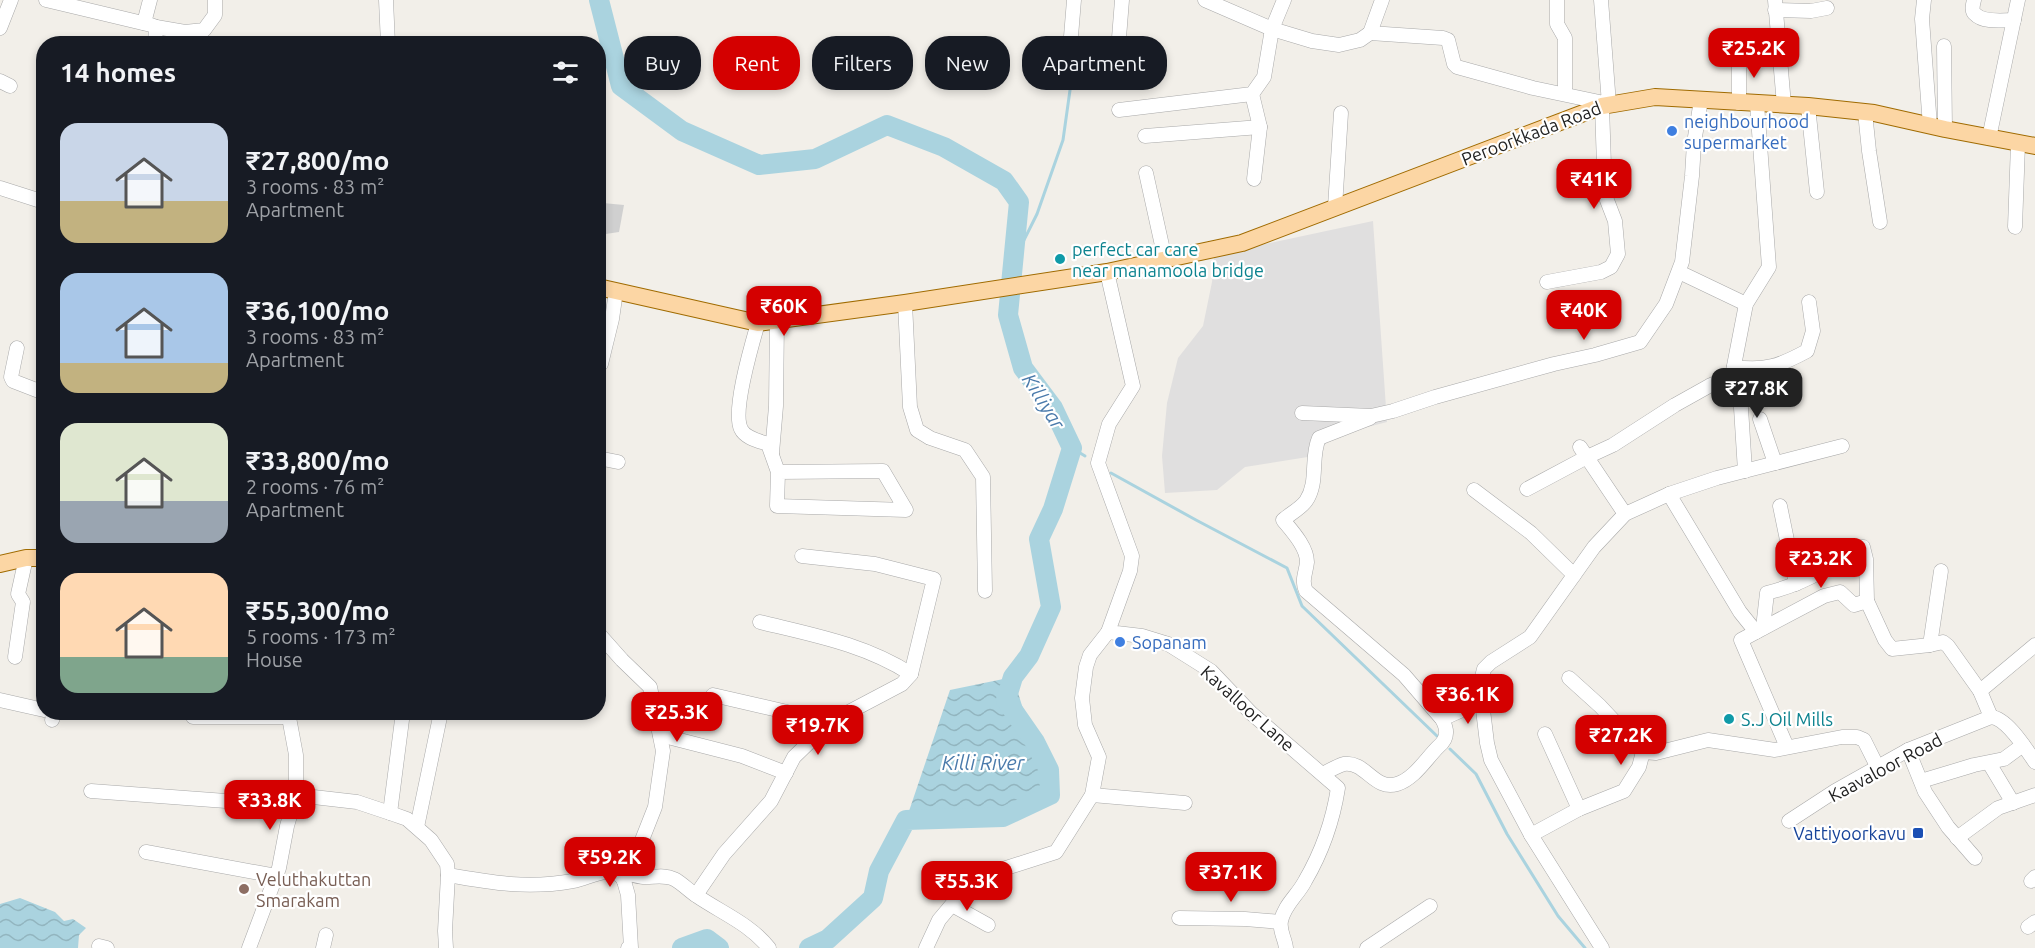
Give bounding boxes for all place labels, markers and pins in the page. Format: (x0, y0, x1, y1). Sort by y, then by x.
pin: ₹25.2K (1705, 28, 1803, 79)
place label: neighbourhood supermarket (1684, 111, 1809, 152)
marker: neighbourhood supermarket (1665, 124, 1679, 138)
pin: ₹41K (1558, 159, 1630, 210)
place label: perfect car care near manamoola bridge (1072, 239, 1264, 280)
marker: perfect car care near manamoola bridge (1053, 252, 1067, 266)
pin: ₹60K (748, 286, 820, 337)
pin: ₹40K (1548, 290, 1620, 341)
pin: ₹27.8K (1708, 368, 1806, 419)
pin: ₹23.2K (1772, 538, 1870, 589)
place label: Sopanam (1132, 632, 1207, 652)
marker: Sopanam (1113, 635, 1127, 649)
pin: ₹36.1K (1419, 674, 1517, 725)
pin: ₹25.3K (628, 692, 726, 743)
pin: ₹19.7K (769, 705, 867, 756)
place label: S.J Oil Mills (1741, 709, 1833, 729)
marker: S.J Oil Mills (1722, 712, 1736, 726)
pin: ₹27.2K (1572, 715, 1670, 766)
pin: ₹33.8K (221, 780, 319, 831)
place label: Vattiyoorkavu (1793, 823, 1906, 843)
marker: Vattiyoorkavu (1911, 826, 1925, 840)
pin: ₹59.2K (561, 837, 659, 888)
pin: ₹37.1K (1182, 852, 1280, 903)
pin: ₹55.3K (918, 861, 1016, 912)
place label: Veluthakuttan Smarakam (256, 869, 371, 910)
marker: Veluthakuttan Smarakam (237, 882, 251, 896)

